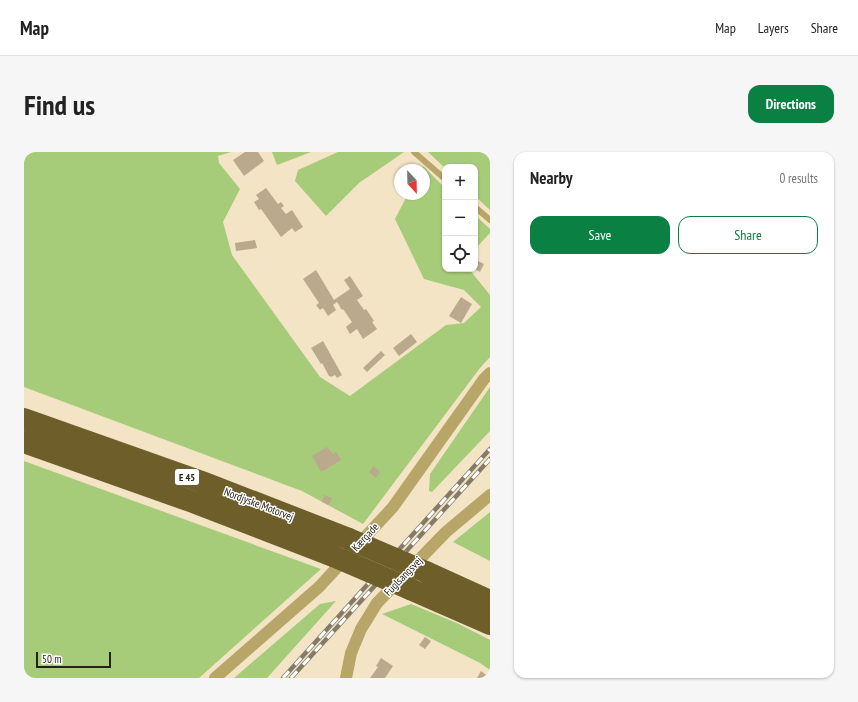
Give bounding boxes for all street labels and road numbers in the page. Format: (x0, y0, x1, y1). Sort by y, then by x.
road number: E 45 (175, 469, 199, 485)
street label: Nordjyske Motorvej (222, 484, 296, 524)
street label: Kærgade (348, 520, 382, 554)
street label: Fuglsangsvej (381, 553, 425, 599)

